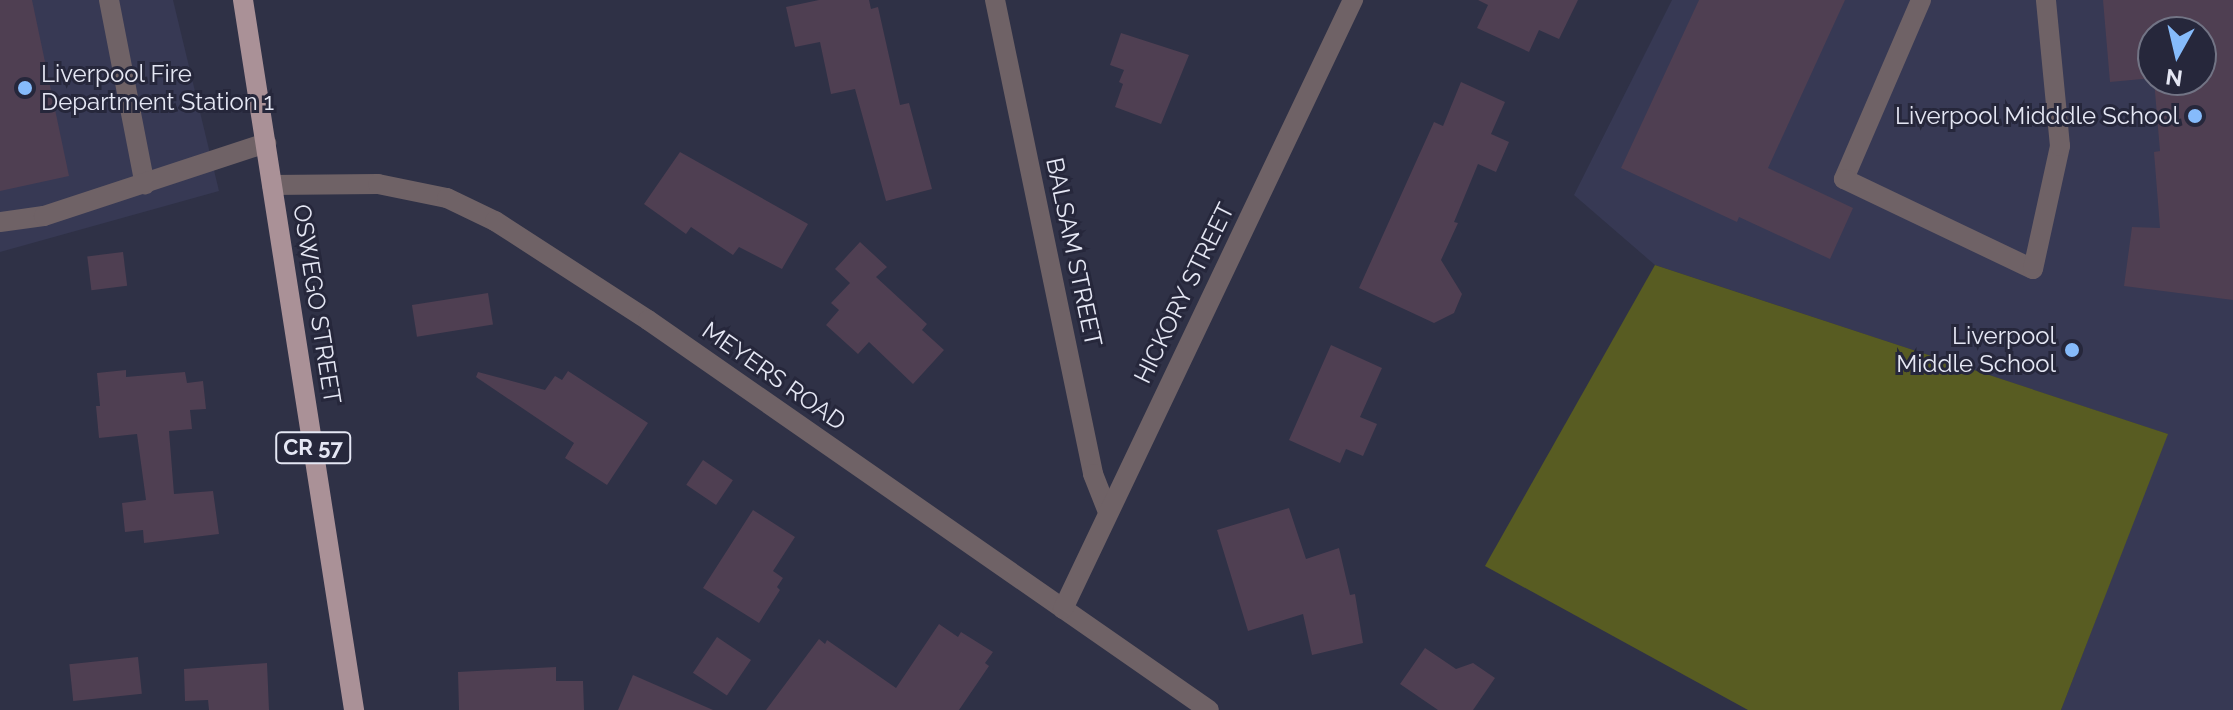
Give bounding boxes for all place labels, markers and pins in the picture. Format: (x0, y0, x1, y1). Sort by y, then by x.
place label: Liverpool Fire Department Station 1 (41, 60, 274, 116)
marker: Liverpool Fire Department Station 1 (16, 79, 34, 97)
place label: Liverpool Midddle School (1894, 102, 2179, 130)
marker: Liverpool Midddle School (2186, 107, 2204, 125)
place label: Liverpool Middle School (1896, 322, 2056, 378)
marker: Liverpool Middle School (2063, 341, 2081, 359)

